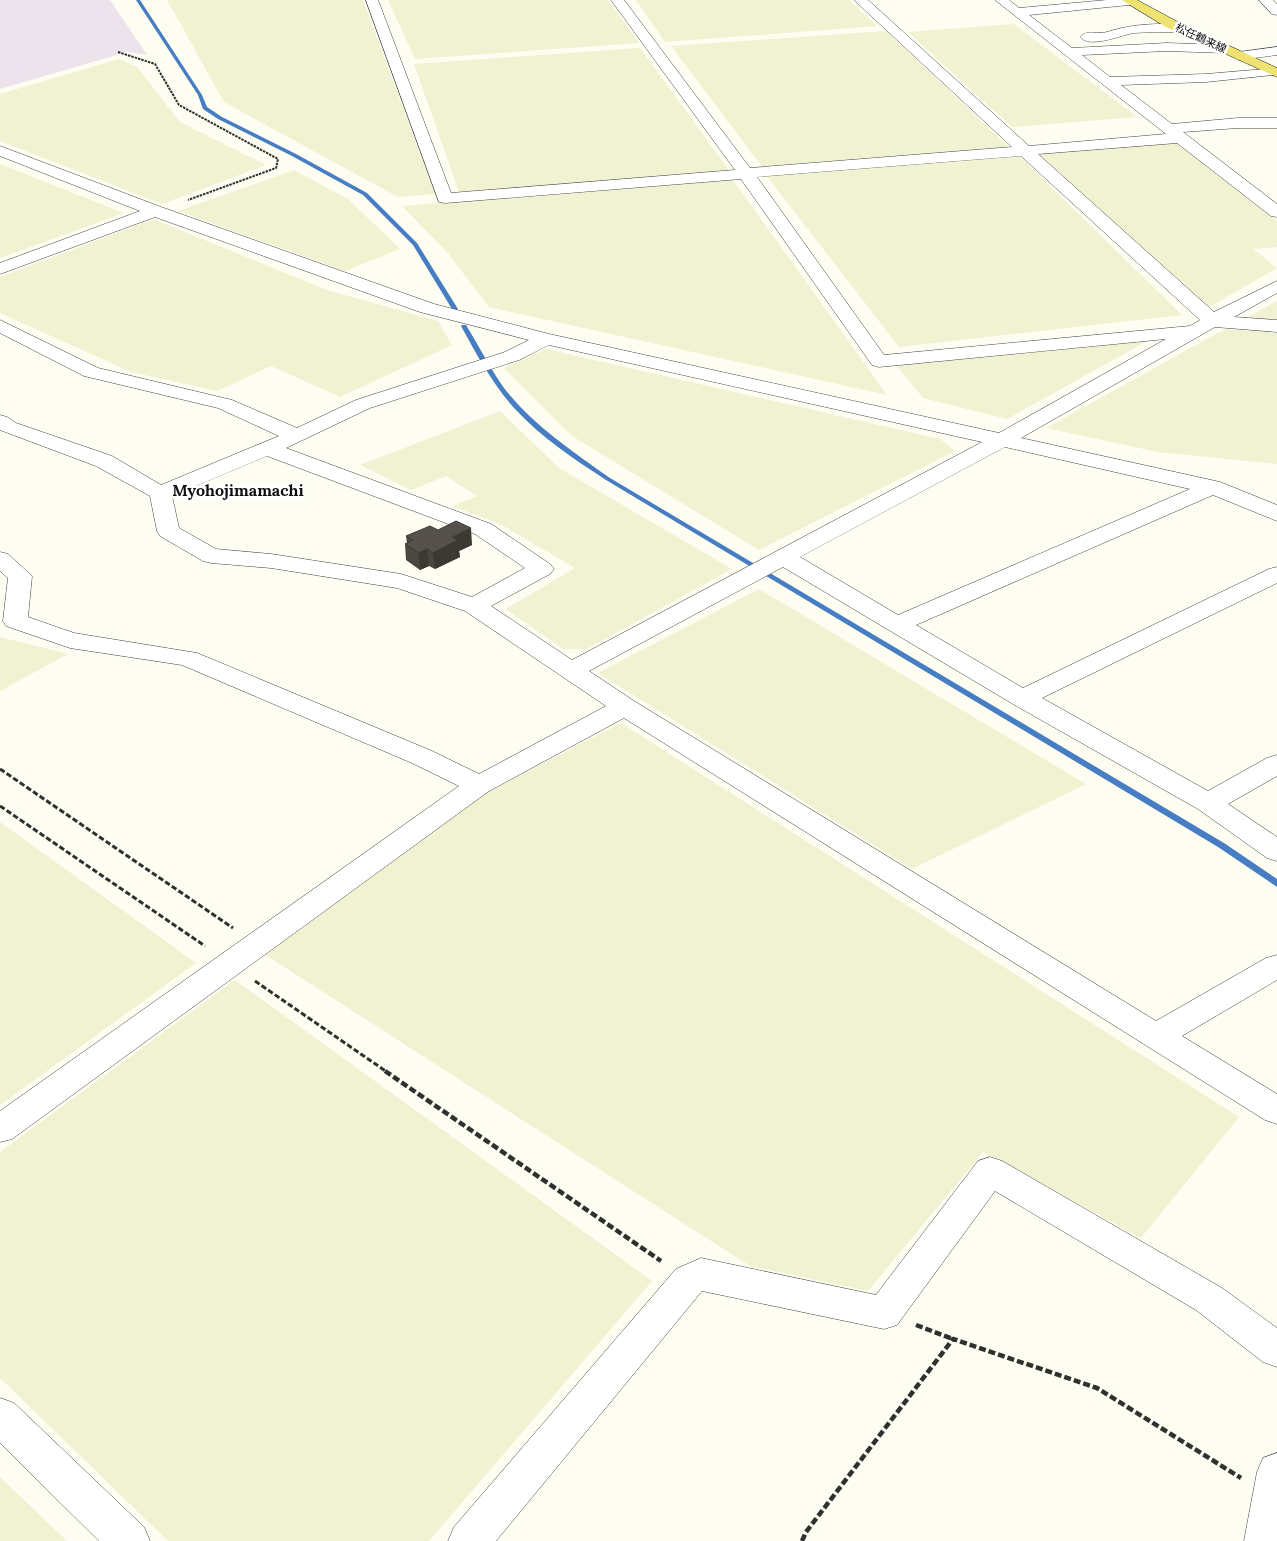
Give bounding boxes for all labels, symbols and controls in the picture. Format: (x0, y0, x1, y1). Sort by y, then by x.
street label: 松任鶴来線 (1173, 20, 1229, 56)
district label: Myohojimamachi (172, 480, 304, 500)

